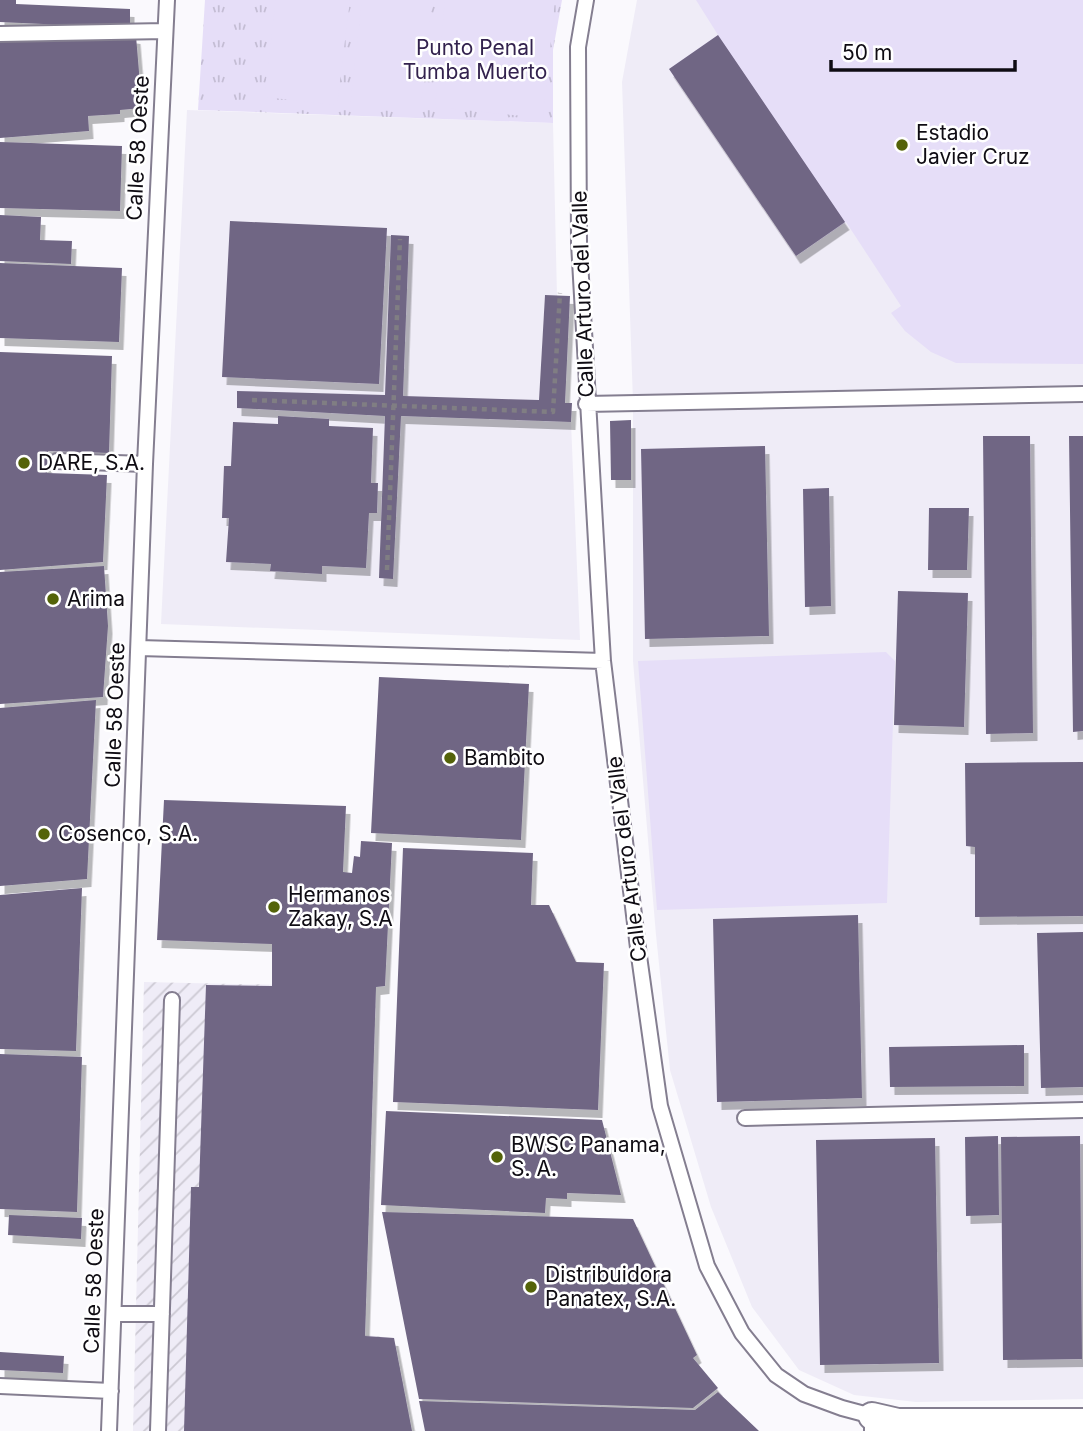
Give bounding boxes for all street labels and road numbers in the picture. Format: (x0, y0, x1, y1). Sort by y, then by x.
street label: Calle 58 Oeste (121, 75, 154, 221)
street label: Calle Arturo del Valle (566, 190, 599, 398)
street label: Calle 58 Oeste (99, 642, 130, 788)
street label: Calle Arturo del Valle (601, 755, 652, 963)
street label: Calle 58 Oeste (78, 1208, 109, 1354)

